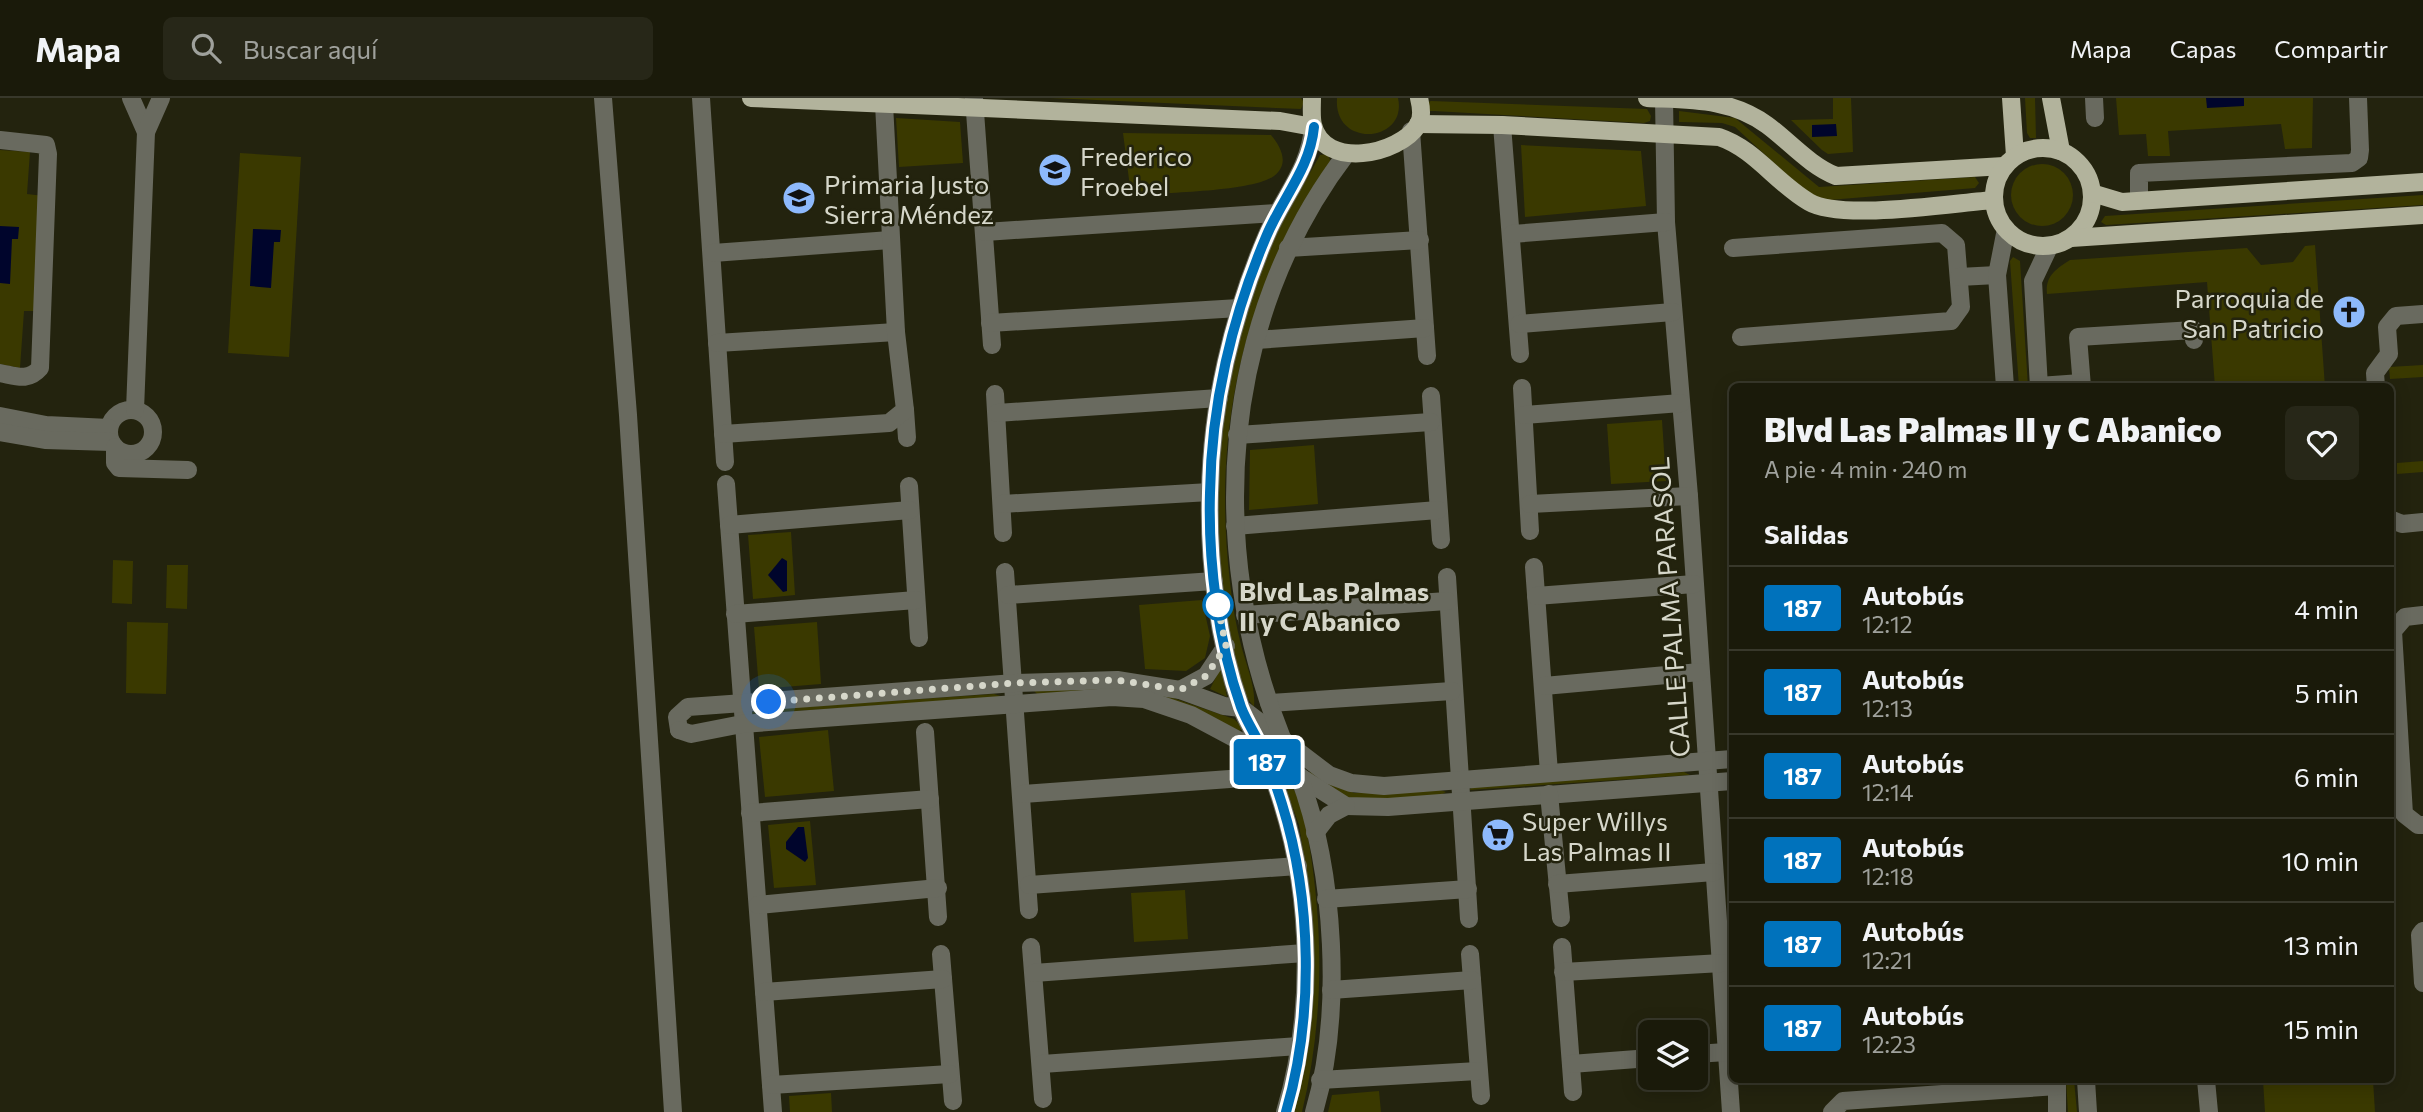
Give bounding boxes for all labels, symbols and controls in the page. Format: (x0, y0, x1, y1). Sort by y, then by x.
search box (163, 17, 653, 80)
text: Mapa (35, 28, 121, 69)
icon: search (187, 29, 225, 67)
text: Buscar aquí (243, 33, 378, 64)
text: Mapa (2070, 34, 2132, 63)
text: Capas (2170, 34, 2236, 63)
text: Compartir (2274, 34, 2388, 63)
place label: Frederico Froebel (1080, 140, 1192, 201)
school or university icon: Frederico Froebel (1036, 151, 1074, 189)
place label: Primaria Justo Sierra Méndez (824, 168, 994, 229)
school or university icon: Primaria Justo Sierra Méndez (780, 179, 818, 217)
place label: Parroquia de San Patricio (2175, 282, 2324, 343)
church icon: Parroquia de San Patricio (2330, 293, 2368, 331)
button: heart (2285, 406, 2359, 480)
text: Blvd Las Palmas II y C Abanico (1764, 408, 2222, 449)
text: A pie · 4 min · 240 m (1764, 455, 1967, 483)
street label: CALLE PALMA PARASOL (1643, 456, 1695, 758)
text: Salidas (1764, 518, 1849, 549)
place label: Blvd Las Palmas II y C Abanico (1239, 575, 1429, 636)
text: Autobús (1862, 579, 1964, 610)
marker: Blvd Las Palmas II y C Abanico (1203, 590, 1233, 620)
text: 187 (1783, 593, 1822, 622)
text: 4 min (2294, 593, 2359, 624)
text: 12:12 (1862, 610, 1913, 638)
text: Autobús (1862, 663, 1964, 694)
text: 187 (1783, 677, 1822, 706)
text: 5 min (2295, 677, 2359, 708)
your location (751, 684, 786, 719)
text: 12:13 (1862, 694, 1913, 722)
line badge: 187 (1227, 739, 1307, 785)
text: 187 (1248, 747, 1286, 776)
text: Autobús (1862, 747, 1964, 778)
text: 187 (1783, 761, 1822, 790)
text: 6 min (2294, 761, 2359, 792)
text: 12:14 (1862, 778, 1914, 806)
place label: Super Willys Las Palmas II (1522, 805, 1671, 866)
supermarket icon: Super Willys Las Palmas II (1479, 816, 1517, 854)
text: Autobús (1862, 831, 1964, 862)
text: 187 (1783, 845, 1822, 874)
text: 10 min (2282, 845, 2359, 876)
text: 12:18 (1862, 862, 1914, 890)
text: Autobús (1862, 915, 1964, 946)
text: 187 (1783, 929, 1822, 958)
text: 13 min (2284, 929, 2359, 960)
text: 12:21 (1862, 946, 1913, 974)
text: Autobús (1862, 999, 1964, 1030)
text: 187 (1783, 1013, 1822, 1042)
text: 15 min (2284, 1013, 2359, 1044)
map controls (1638, 1020, 1708, 1090)
button: layers (1638, 1020, 1708, 1090)
text: 12:23 (1862, 1030, 1916, 1058)

